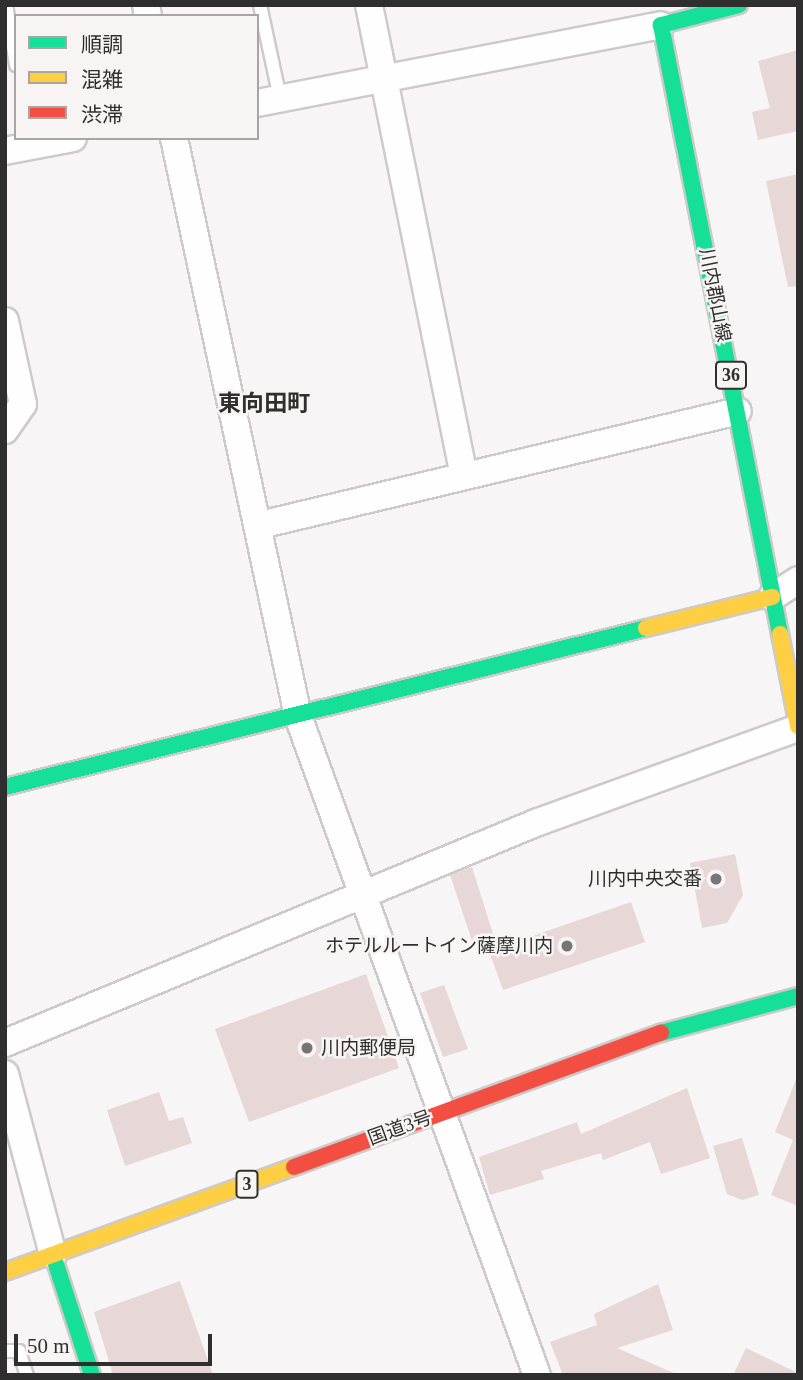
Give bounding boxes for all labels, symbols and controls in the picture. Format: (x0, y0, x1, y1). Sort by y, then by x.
legend (14, 14, 259, 140)
text: 順調 (81, 33, 123, 57)
text: 混雑 (81, 68, 123, 92)
text: 渋滞 (81, 103, 123, 127)
street label: 川内郡山線 (695, 246, 735, 344)
road number: 36 (714, 360, 748, 390)
district label: 東向田町 (218, 390, 310, 418)
place label: 川内中央交番 (588, 868, 702, 890)
marker: 川内中央交番 (708, 871, 724, 887)
place label: ホテルルートイン薩摩川内 (325, 935, 553, 957)
marker: ホテルルートイン薩摩川内 (559, 938, 575, 954)
place label: 川内郵便局 (321, 1037, 416, 1059)
marker: 川内郵便局 (299, 1040, 315, 1056)
street label: 国道3号 (365, 1106, 435, 1150)
road number: 3 (235, 1170, 259, 1198)
scale bar (18, 1320, 215, 1364)
text: 50 m (27, 1334, 70, 1358)

